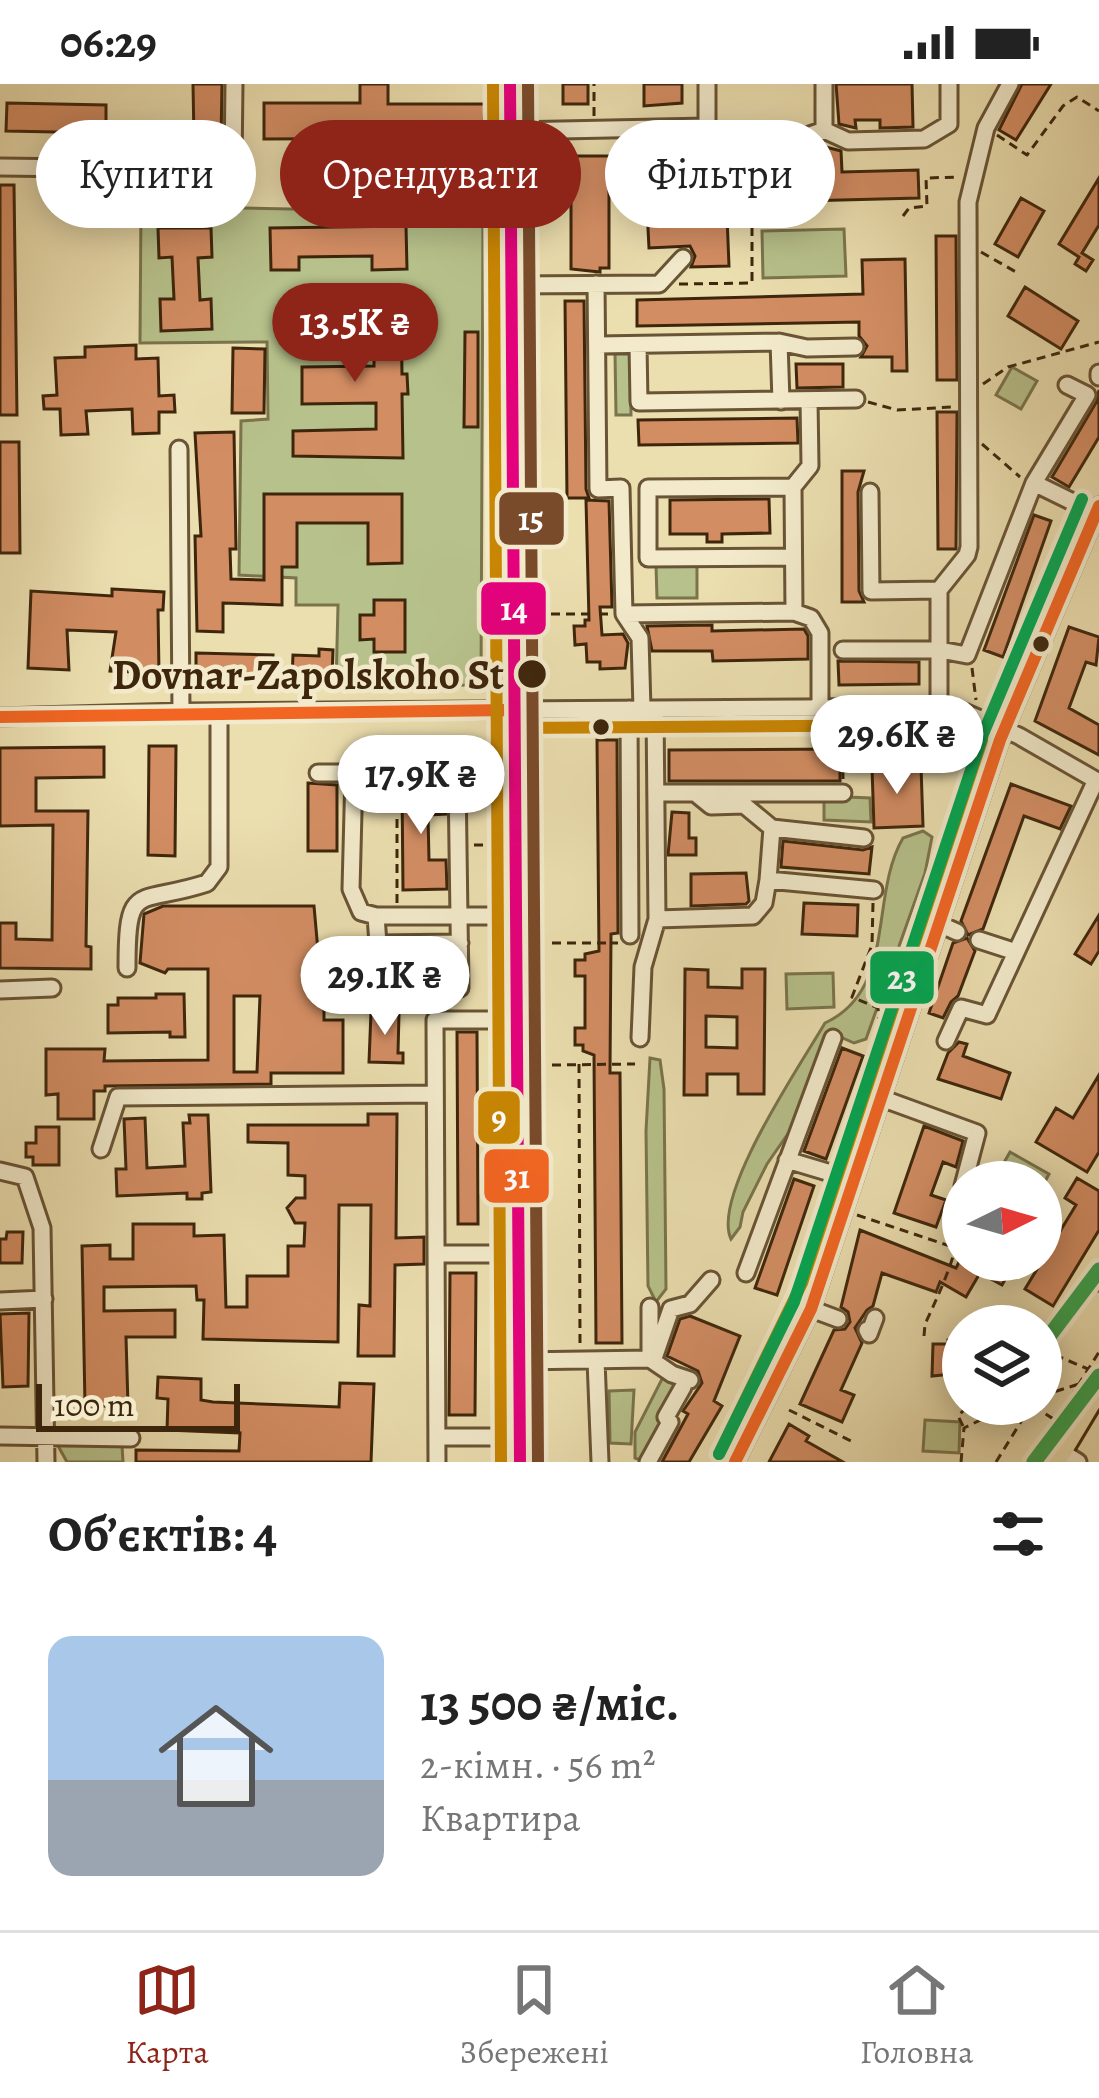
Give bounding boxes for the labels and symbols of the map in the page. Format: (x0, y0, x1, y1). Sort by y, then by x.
pin: 13.5K ₴ (244, 283, 466, 385)
line badge: 15 (497, 490, 566, 547)
text: 15 (518, 496, 544, 541)
line badge: 14 (479, 580, 548, 637)
text: 14 (500, 586, 528, 631)
unlabelled marker (1030, 633, 1052, 655)
place label: Dovnar-Zapolskoho St (112, 646, 504, 703)
marker: Dovnar-Zapolskoho St (515, 657, 549, 691)
pin: 29.6K ₴ (786, 695, 1008, 797)
unlabelled marker (590, 716, 612, 738)
pin: 17.9K ₴ (310, 735, 532, 837)
pin: 29.1K ₴ (274, 936, 496, 1038)
line badge: 23 (868, 949, 936, 1006)
text: 23 (887, 955, 917, 1000)
line badge: 9 (476, 1089, 522, 1146)
text: 9 (491, 1095, 507, 1140)
line badge: 31 (482, 1147, 551, 1205)
text: 31 (504, 1154, 530, 1199)
north arrow (942, 1161, 1062, 1281)
scale bar (36, 1378, 240, 1431)

